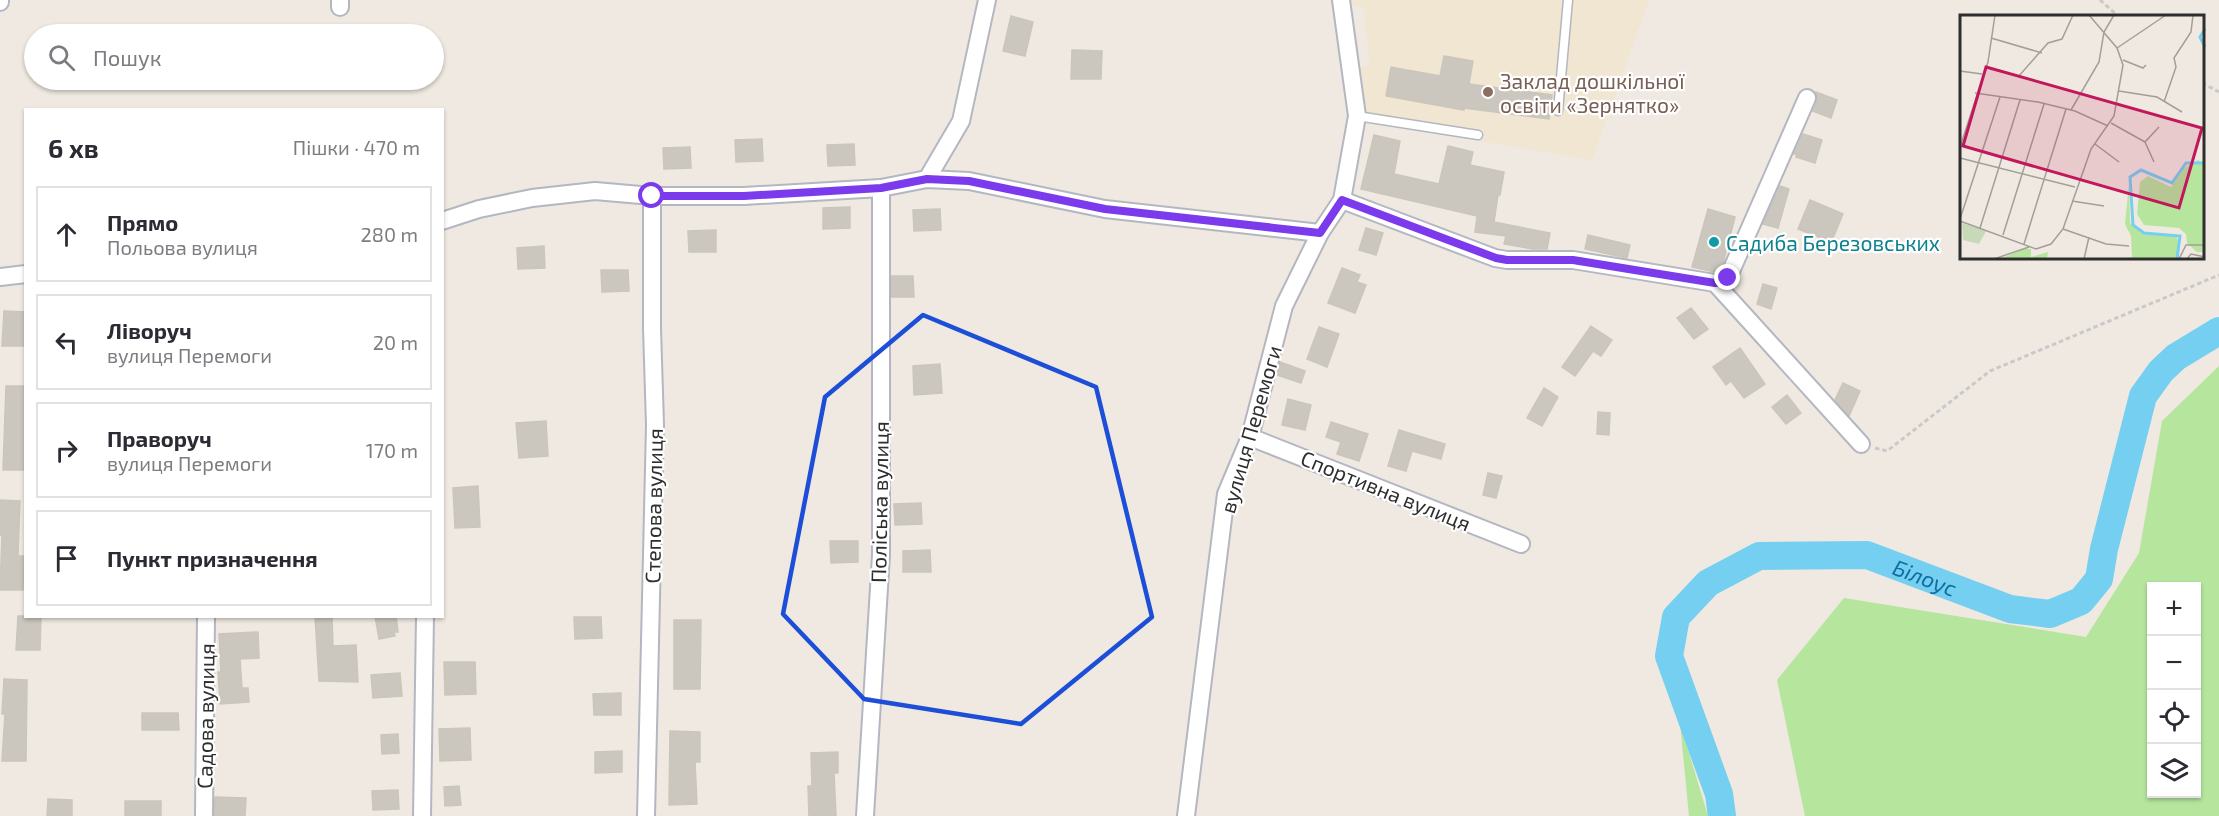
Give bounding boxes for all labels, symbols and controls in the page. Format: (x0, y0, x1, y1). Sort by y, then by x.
inset map (1960, 15, 2204, 260)
search box (24, 24, 444, 90)
icon: search (45, 41, 78, 74)
text: Пошук (93, 44, 162, 70)
place label: Заклад дошкільної освіти «Зернятко» (1500, 68, 1685, 117)
marker: Заклад дошкільної освіти «Зернятко» (1481, 85, 1495, 99)
text: 6 хв (48, 132, 99, 163)
text: Пішки · 470 m (293, 135, 420, 159)
route start (638, 182, 664, 208)
text: Прямо (107, 209, 178, 235)
icon: ahead (50, 218, 83, 251)
text: 280 m (361, 222, 418, 246)
place label: Садиба Березовських (1726, 230, 1940, 255)
text: Польова вулиця (107, 235, 258, 259)
marker: Садиба Березовських (1707, 235, 1721, 249)
route end (1714, 264, 1740, 290)
text: Ліворуч (107, 317, 192, 343)
icon: left (50, 326, 83, 359)
text: 20 m (373, 330, 418, 354)
street label: вулиця Перемоги (1214, 342, 1287, 516)
text: вулиця Перемоги (107, 343, 272, 367)
street label: Поліська вулиця (865, 421, 894, 583)
text: Праворуч (107, 425, 212, 451)
street label: Степова вулиця (639, 428, 668, 584)
icon: right (50, 434, 83, 467)
text: 170 m (366, 438, 418, 462)
street label: Спортивна вулиця (1297, 445, 1475, 536)
text: вулиця Перемоги (107, 451, 272, 475)
icon: arrive (50, 542, 83, 575)
text: Пункт призначення (107, 545, 318, 571)
water label: Білоус (1890, 553, 1961, 601)
map controls (2147, 582, 2201, 798)
button: + (2147, 582, 2201, 636)
button: − (2147, 636, 2201, 690)
street label: Садова вулиця (191, 643, 220, 789)
button: locate (2147, 690, 2201, 744)
button: layers (2147, 744, 2201, 798)

